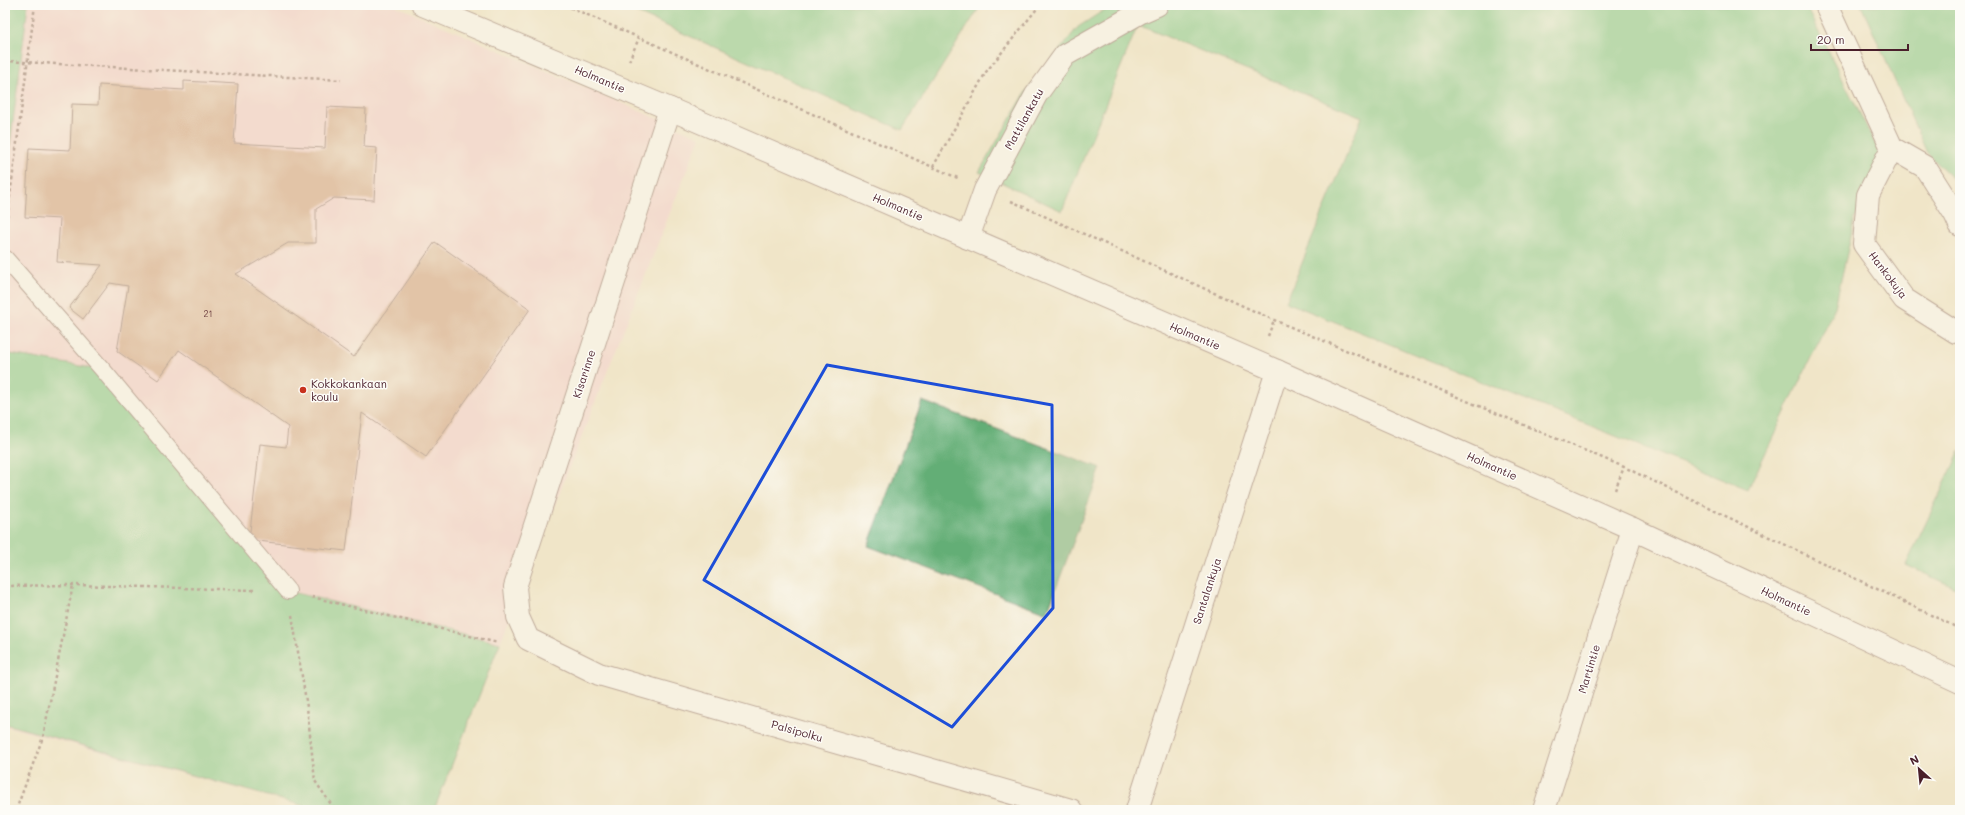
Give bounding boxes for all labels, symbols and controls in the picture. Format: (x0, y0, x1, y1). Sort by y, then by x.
scale bar (1811, 26, 1908, 52)
text: 20 m (1817, 31, 1845, 47)
street label: Holmantie (572, 61, 628, 96)
street label: Mattilankatu (1001, 85, 1047, 152)
street label: Holmantie (870, 189, 926, 224)
street label: Hankokuja (1866, 248, 1911, 302)
house number: 21 (203, 308, 213, 319)
street label: Holmantie (1167, 318, 1223, 353)
street label: Kisarinne (569, 348, 598, 400)
place label: Kokkokankaan koulu (311, 376, 387, 404)
marker: Kokkokankaan koulu (298, 385, 308, 395)
street label: Holmantie (1465, 448, 1520, 483)
street label: Santalankuja (1189, 556, 1224, 626)
street label: Holmantie (1759, 582, 1814, 619)
street label: Martintie (1574, 642, 1603, 695)
street label: Palsipolku (770, 716, 825, 745)
north arrow (1899, 749, 1939, 789)
text: N (1907, 751, 1921, 768)

